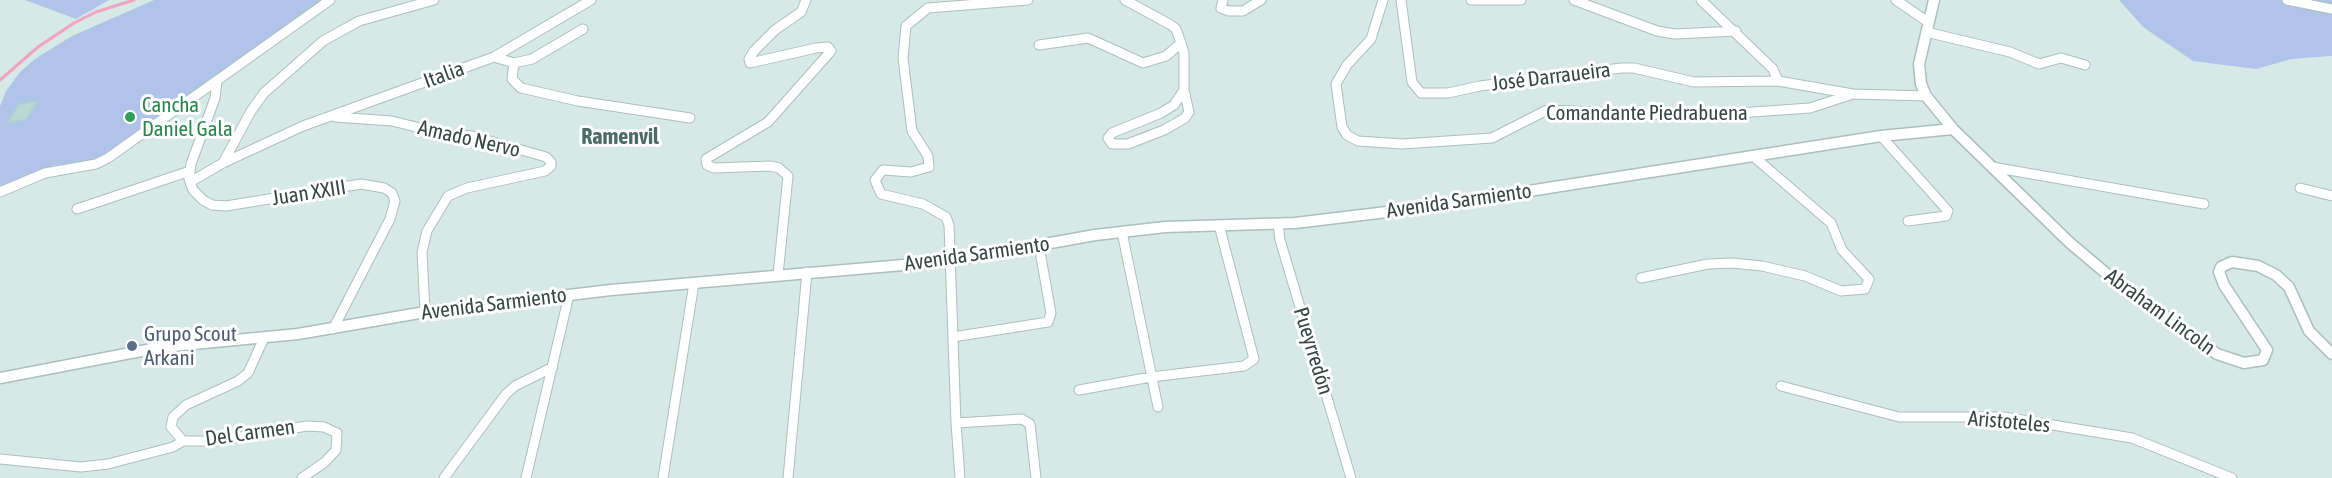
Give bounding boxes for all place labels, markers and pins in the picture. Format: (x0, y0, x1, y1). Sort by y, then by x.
place label: Cancha Daniel Gala (142, 92, 233, 142)
marker: Cancha Daniel Gala (123, 110, 137, 124)
place label: Grupo Scout Arkani (144, 321, 237, 371)
marker: Grupo Scout Arkani (125, 339, 139, 353)

